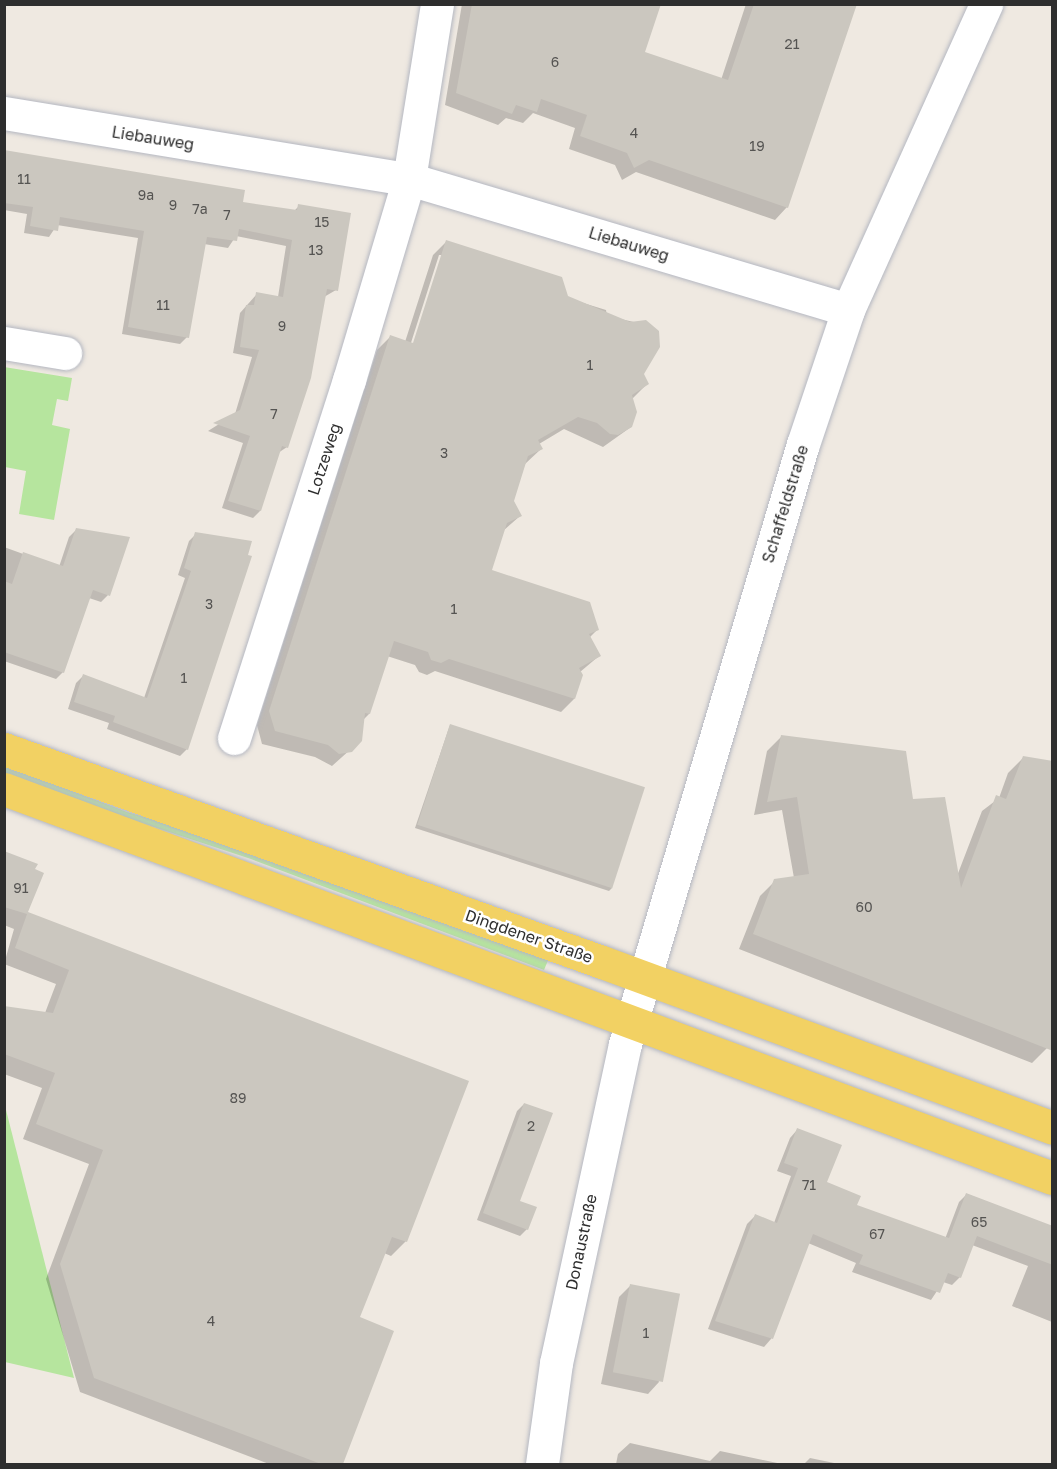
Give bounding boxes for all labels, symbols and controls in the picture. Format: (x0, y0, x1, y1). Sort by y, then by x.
house number: 21 (785, 36, 799, 52)
house number: 6 (551, 54, 559, 70)
street label: Liebauweg (110, 122, 196, 154)
house number: 4 (630, 125, 638, 141)
house number: 19 (749, 138, 765, 154)
house number: 11 (17, 171, 31, 187)
house number: 9a (138, 187, 154, 203)
house number: 9 (169, 197, 177, 213)
house number: 7a (192, 201, 208, 217)
house number: 7 (223, 207, 231, 223)
house number: 15 (315, 214, 329, 230)
street label: Liebauweg (586, 223, 672, 265)
house number: 13 (309, 242, 323, 258)
house number: 11 (156, 297, 170, 313)
house number: 9 (278, 318, 286, 334)
house number: 1 (587, 357, 593, 373)
house number: 7 (270, 406, 278, 422)
street label: Lotzeweg (303, 421, 345, 497)
street label: Schaffeldstraße (758, 443, 812, 565)
house number: 3 (440, 445, 448, 461)
house number: 3 (205, 596, 213, 612)
house number: 1 (451, 601, 457, 617)
house number: 1 (181, 670, 187, 686)
house number: 91 (13, 880, 29, 896)
house number: 60 (855, 899, 873, 915)
street label: Dingdener Straße (463, 905, 595, 967)
house number: 89 (229, 1090, 247, 1106)
house number: 2 (527, 1118, 535, 1134)
house number: 71 (802, 1177, 816, 1193)
street label: Donaustraße (561, 1192, 601, 1292)
house number: 65 (971, 1214, 987, 1230)
house number: 67 (869, 1226, 885, 1242)
house number: 4 (207, 1313, 215, 1329)
house number: 1 (643, 1325, 649, 1341)

